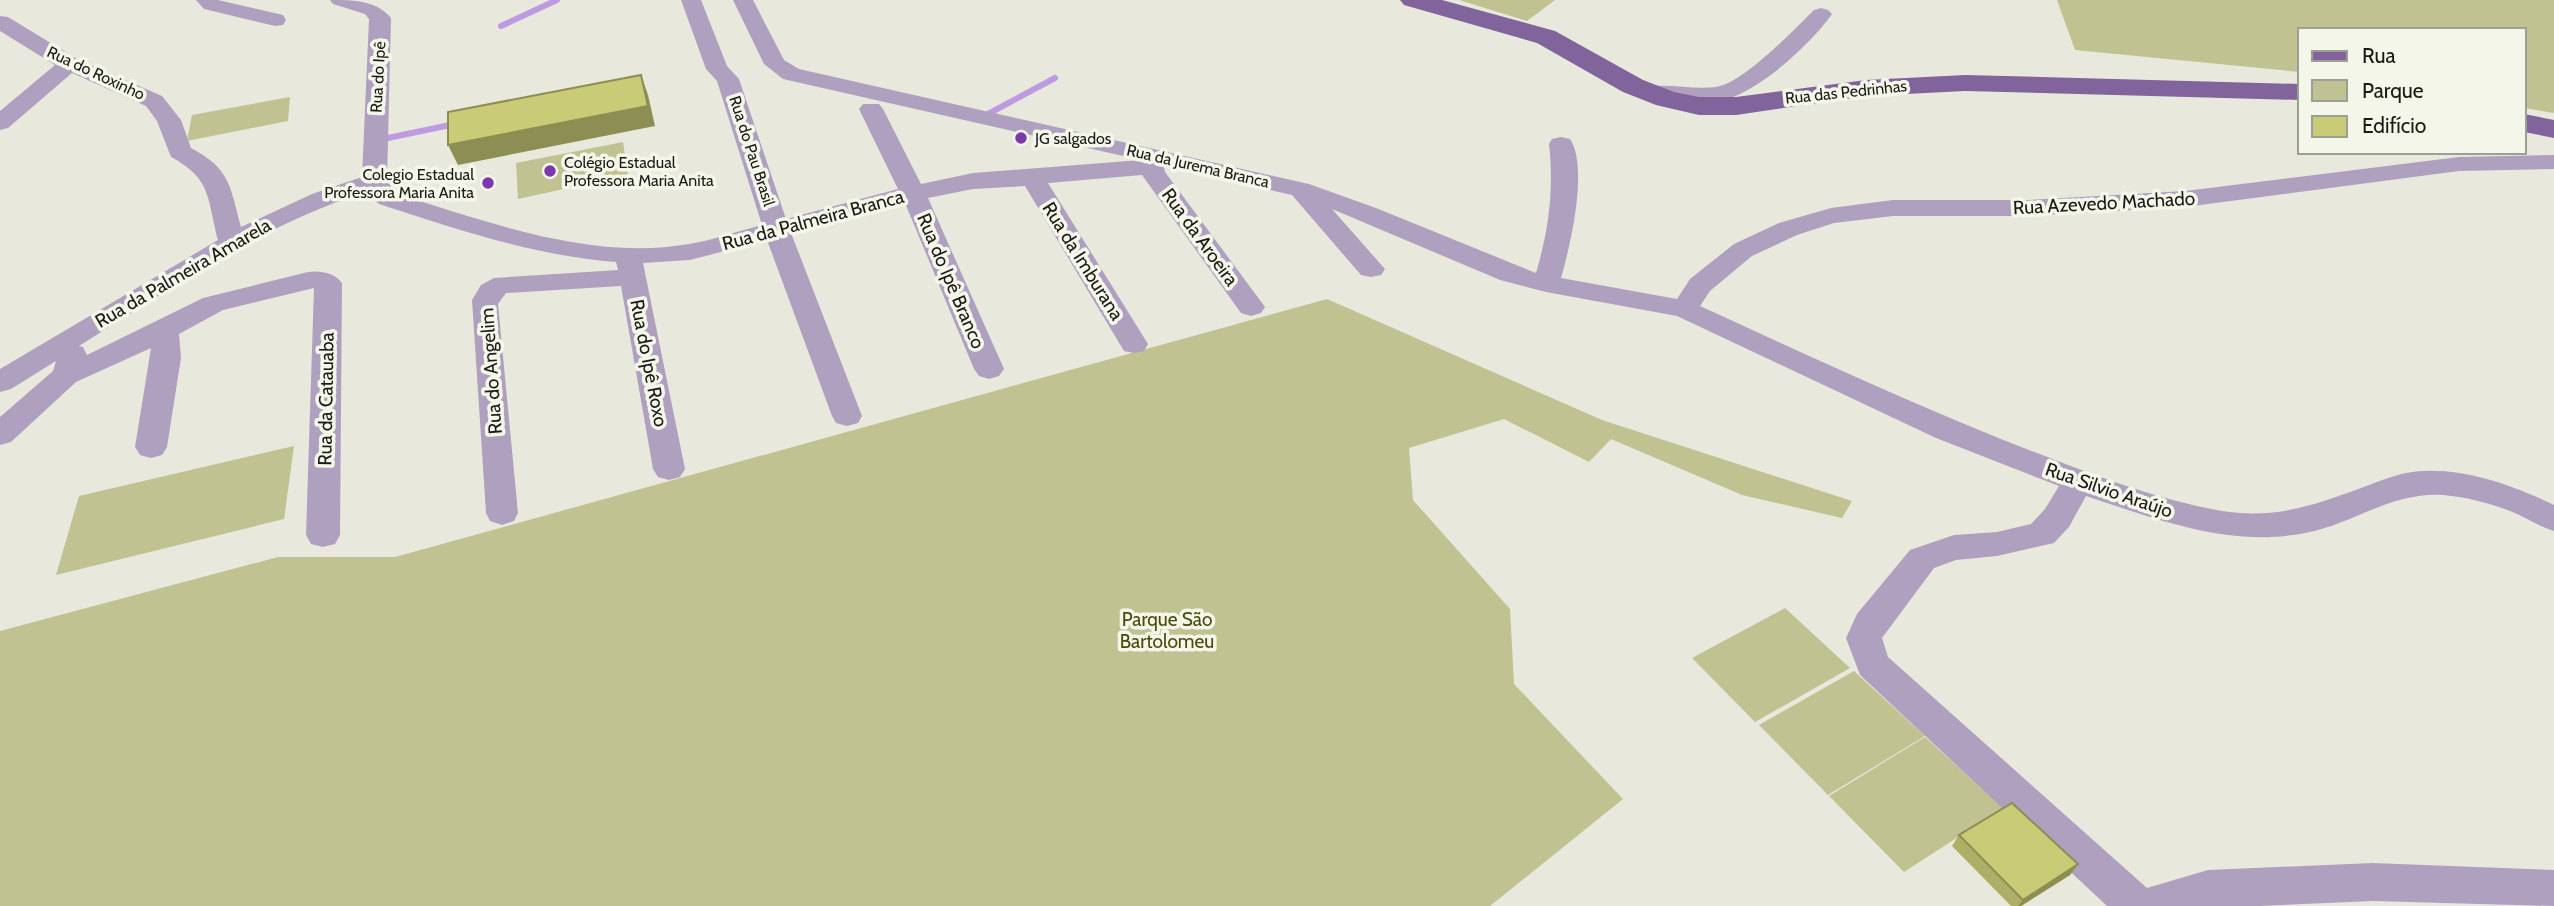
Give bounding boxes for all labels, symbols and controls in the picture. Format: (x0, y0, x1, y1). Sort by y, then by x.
legend (2298, 28, 2526, 154)
street label: Rua do Ipê (367, 41, 389, 113)
street label: Rua do Roxinho (44, 42, 148, 104)
text: Rua (2362, 43, 2396, 68)
street label: Rua das Pedrinhas (1784, 76, 1908, 108)
text: Parque (2362, 78, 2424, 103)
street label: Rua do Pau Brasil (725, 93, 779, 209)
text: Edifício (2362, 113, 2426, 138)
place label: JG salgados (1034, 129, 1112, 148)
marker: JG salgados (1013, 130, 1029, 146)
street label: Rua da Jurema Branca (1125, 140, 1272, 192)
place label: Colégio Estadual Professora Maria Anita (564, 153, 714, 190)
marker: Colégio Estadual Professora Maria Anita (542, 163, 558, 179)
place label: Colegio Estadual Professora Maria Anita (324, 165, 474, 202)
marker: Colegio Estadual Professora Maria Anita (480, 175, 496, 191)
street label: Rua da Aroeira (1157, 184, 1243, 290)
street label: Rua da Palmeira Branca (720, 185, 906, 255)
street label: Rua Azevedo Machado (2012, 187, 2196, 219)
street label: Rua da Imburana (1037, 198, 1129, 324)
street label: Rua do Ipê Branco (912, 210, 990, 352)
street label: Rua da Palmeira Amarela (91, 213, 275, 333)
street label: Rua do Ipê Roxo (625, 297, 673, 429)
street label: Rua do Angelim (475, 307, 507, 435)
street label: Rua da Catauaba (313, 332, 339, 466)
street label: Rua Silvio Araújo (2042, 457, 2176, 523)
park label: Parque São Bartolomeu (1120, 608, 1214, 653)

